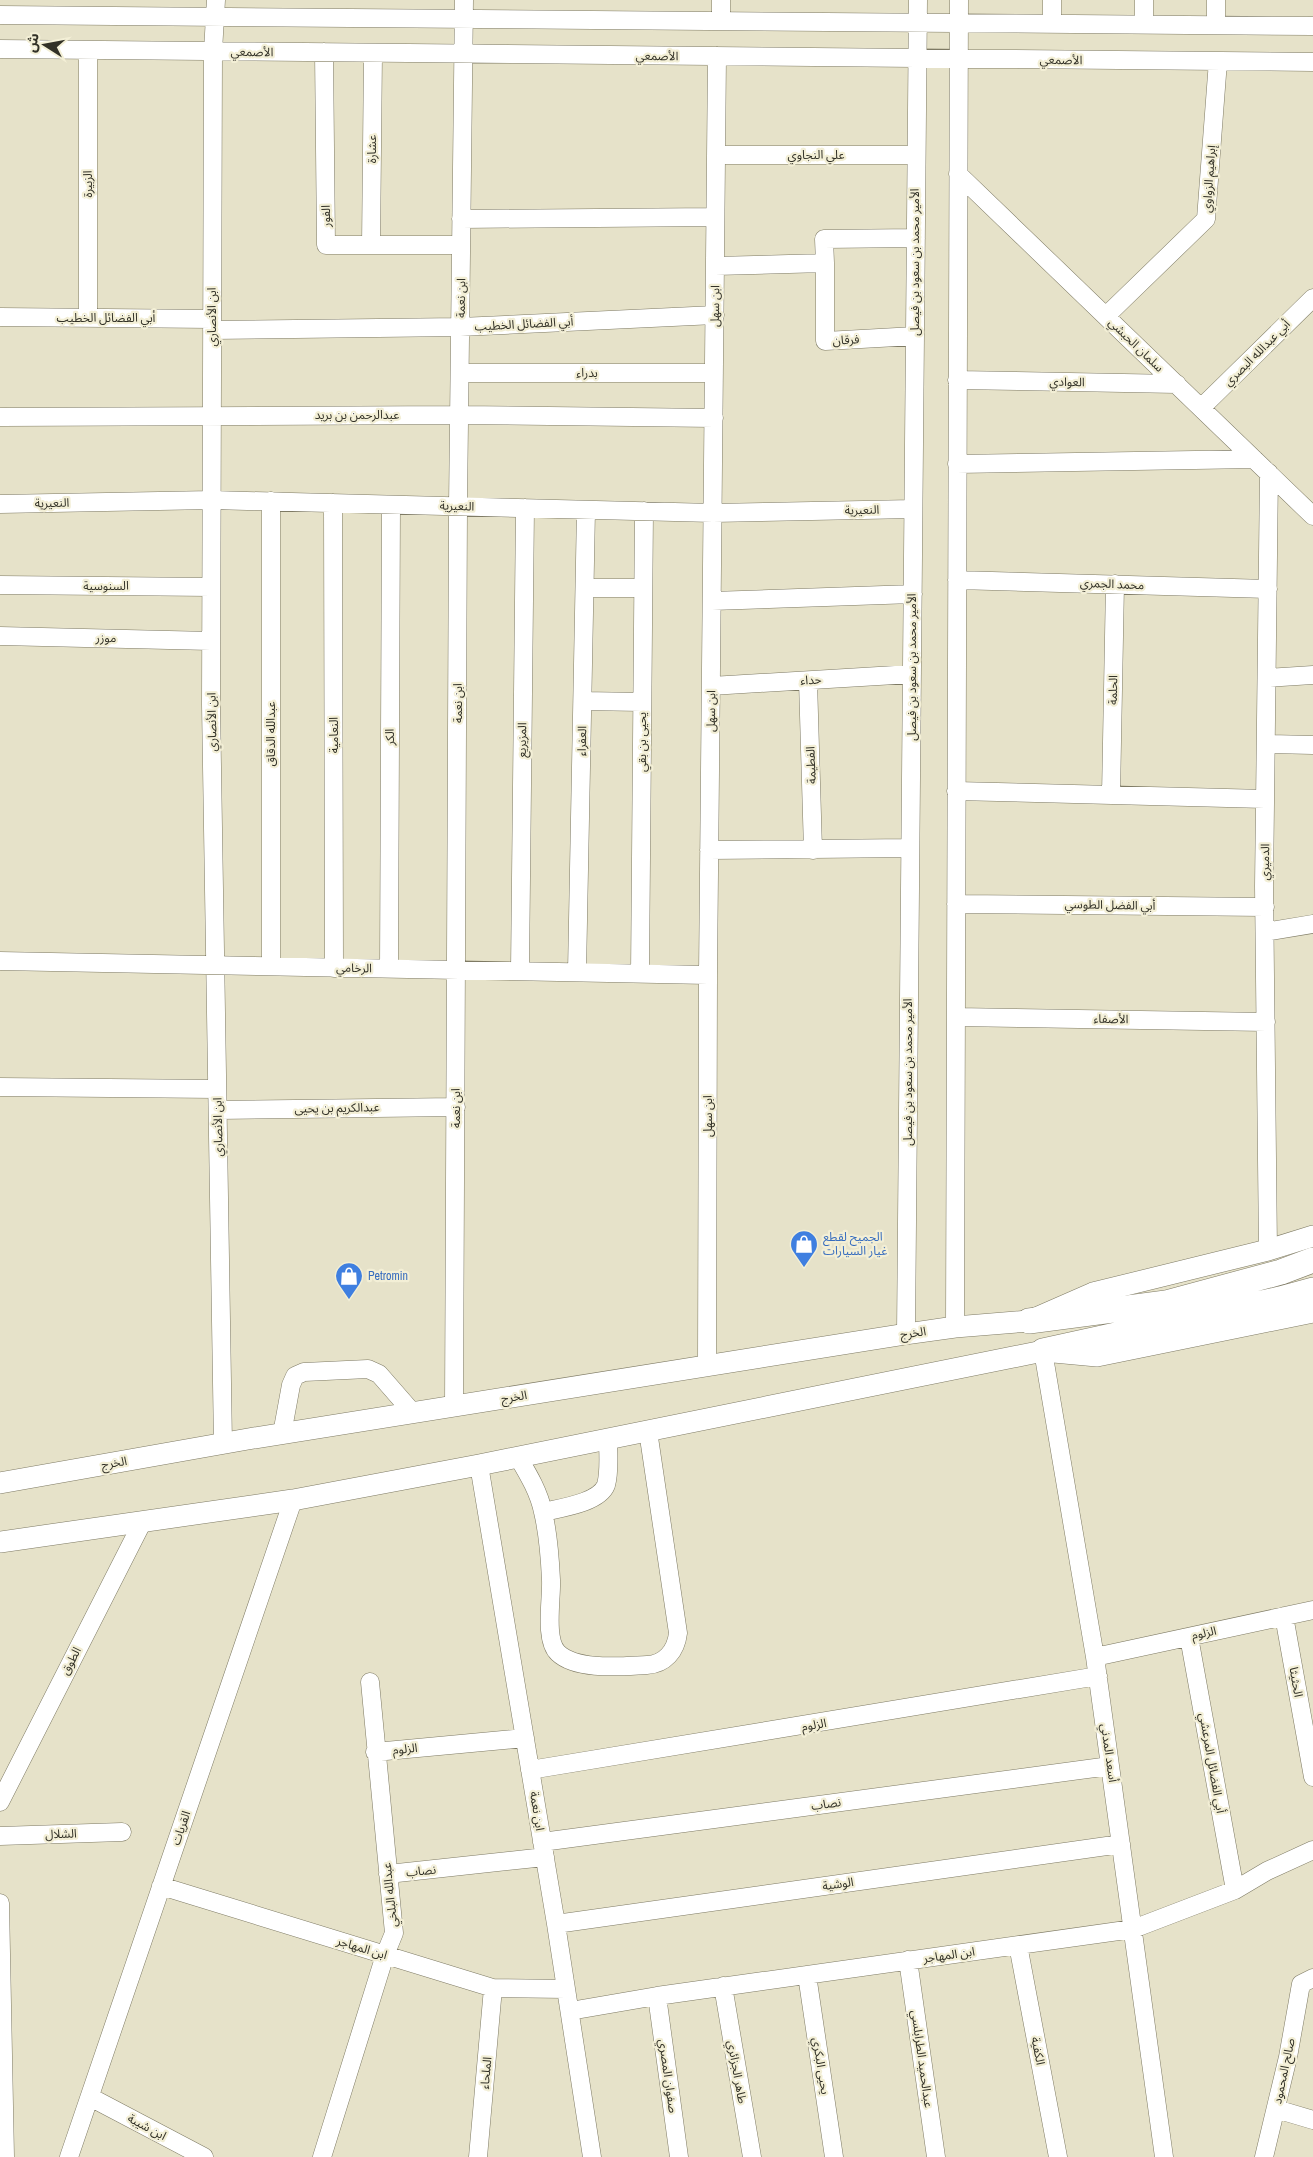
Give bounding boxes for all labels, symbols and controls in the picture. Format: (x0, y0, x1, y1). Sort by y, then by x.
north arrow (20, 20, 70, 70)
text: ش (22, 31, 43, 54)
street label: الأصمعي (230, 44, 274, 62)
street label: الأصمعي (635, 48, 679, 66)
street label: الأصمعي (1039, 52, 1083, 70)
street label: عشارة (364, 135, 380, 163)
street label: إبراهيم الزواوي (1199, 144, 1221, 213)
street label: علي النجاوي (788, 147, 844, 165)
street label: الزبيرة (80, 170, 96, 198)
street label: الأمير محمد بن سعود بن فيصل (907, 188, 923, 336)
street label: الفور (318, 205, 334, 228)
street label: ابن نعمة (453, 278, 469, 318)
street label: ابن سهل (707, 285, 723, 327)
street label: ابن الأنصاري (204, 287, 222, 347)
street label: أبي الفضائل الخطيب (57, 310, 156, 328)
street label: أبي الفضائل الخطيب (474, 313, 574, 336)
street label: سلمان الحبشي (1104, 315, 1167, 377)
street label: أبي عبدالله البصري (1220, 316, 1295, 391)
street label: فرقان (832, 331, 860, 349)
street label: بدراء (576, 365, 598, 381)
street label: العوادي (1049, 374, 1085, 392)
street label: عبدالرحمن بن بريد (315, 407, 399, 423)
street label: النعيرية (35, 495, 70, 511)
street label: النعيرية (439, 497, 475, 515)
street label: النعيرية (845, 502, 880, 518)
street label: محمد الجمري (1079, 575, 1144, 595)
street label: السنوسية (83, 578, 129, 594)
street label: الأمير محمد بن سعود بن فيصل (904, 593, 920, 741)
street label: موزر (94, 630, 117, 646)
street label: حداء (800, 671, 822, 689)
street label: الحلمة (1105, 675, 1121, 705)
street label: ابن نعمة (450, 683, 466, 723)
street label: ابن سهل (703, 690, 719, 732)
street label: ابن الأنصاري (203, 692, 222, 752)
street label: عبدالله الدقاق (263, 701, 279, 767)
street label: يحيى بن بقي (634, 712, 652, 772)
street label: النعامية (326, 717, 342, 753)
street label: المزيريع (514, 722, 531, 758)
street label: العفراء (574, 726, 590, 756)
street label: الكر (382, 728, 398, 746)
street label: الفطيمة (802, 746, 820, 784)
street label: الدميري (1257, 843, 1275, 881)
street label: أبي الفضل الطوسي (1064, 896, 1156, 916)
street label: الرخامي (336, 960, 372, 978)
street label: الأمير محمد بن سعود بن فيصل (900, 998, 916, 1146)
street label: الأصفاء (1093, 1011, 1129, 1027)
street label: ابن نعمة (448, 1088, 464, 1128)
street label: ابن سهل (700, 1095, 716, 1137)
street label: ابن الأنصاري (209, 1097, 228, 1157)
street label: عبدالكريم بن يحيى (294, 1099, 380, 1118)
shop icon: الجميح لقطع غيار السيارات (789, 1229, 819, 1268)
place label: الجميح لقطع غيار السيارات (823, 1229, 887, 1259)
shop icon: Petromin (334, 1261, 364, 1300)
place label: Petromin (368, 1268, 408, 1284)
street label: الخرج (899, 1323, 927, 1344)
street label: الخرج (500, 1387, 528, 1408)
street label: الخرج (100, 1453, 129, 1474)
street label: الزلوم (1190, 1623, 1218, 1644)
street label: الطوق (57, 1644, 85, 1678)
street label: الحثيثا (1285, 1666, 1307, 1699)
street label: أبي الفضائل المرعشي (1194, 1712, 1229, 1815)
street label: الزلوم (800, 1715, 828, 1736)
street label: أسعد المدني (1095, 1723, 1121, 1784)
street label: الزلوم (392, 1740, 419, 1759)
street label: ابن نعمة (526, 1790, 548, 1832)
street label: نصاب (810, 1794, 842, 1814)
street label: القريات (168, 1809, 194, 1847)
street label: الشلال (45, 1825, 77, 1843)
street label: نصاب (405, 1861, 437, 1881)
street label: عبدالله البلخي (379, 1862, 403, 1928)
street label: الوشية (821, 1874, 855, 1894)
street label: ابن المهاجر (334, 1932, 389, 1963)
street label: ابن المهاجر (921, 1943, 976, 1967)
street label: عبدالحميد الطرابلسي (905, 2009, 937, 2109)
street label: يحيى البكري (807, 2036, 833, 2096)
street label: الكفية (1027, 2036, 1049, 2067)
street label: صالح المحمود (1269, 2036, 1300, 2106)
street label: صفوان المصري (653, 2038, 681, 2114)
street label: طاهر الجزائري (722, 2039, 750, 2105)
street label: الملحاء (477, 2056, 495, 2090)
street label: ابن شيبة (125, 2110, 169, 2144)

